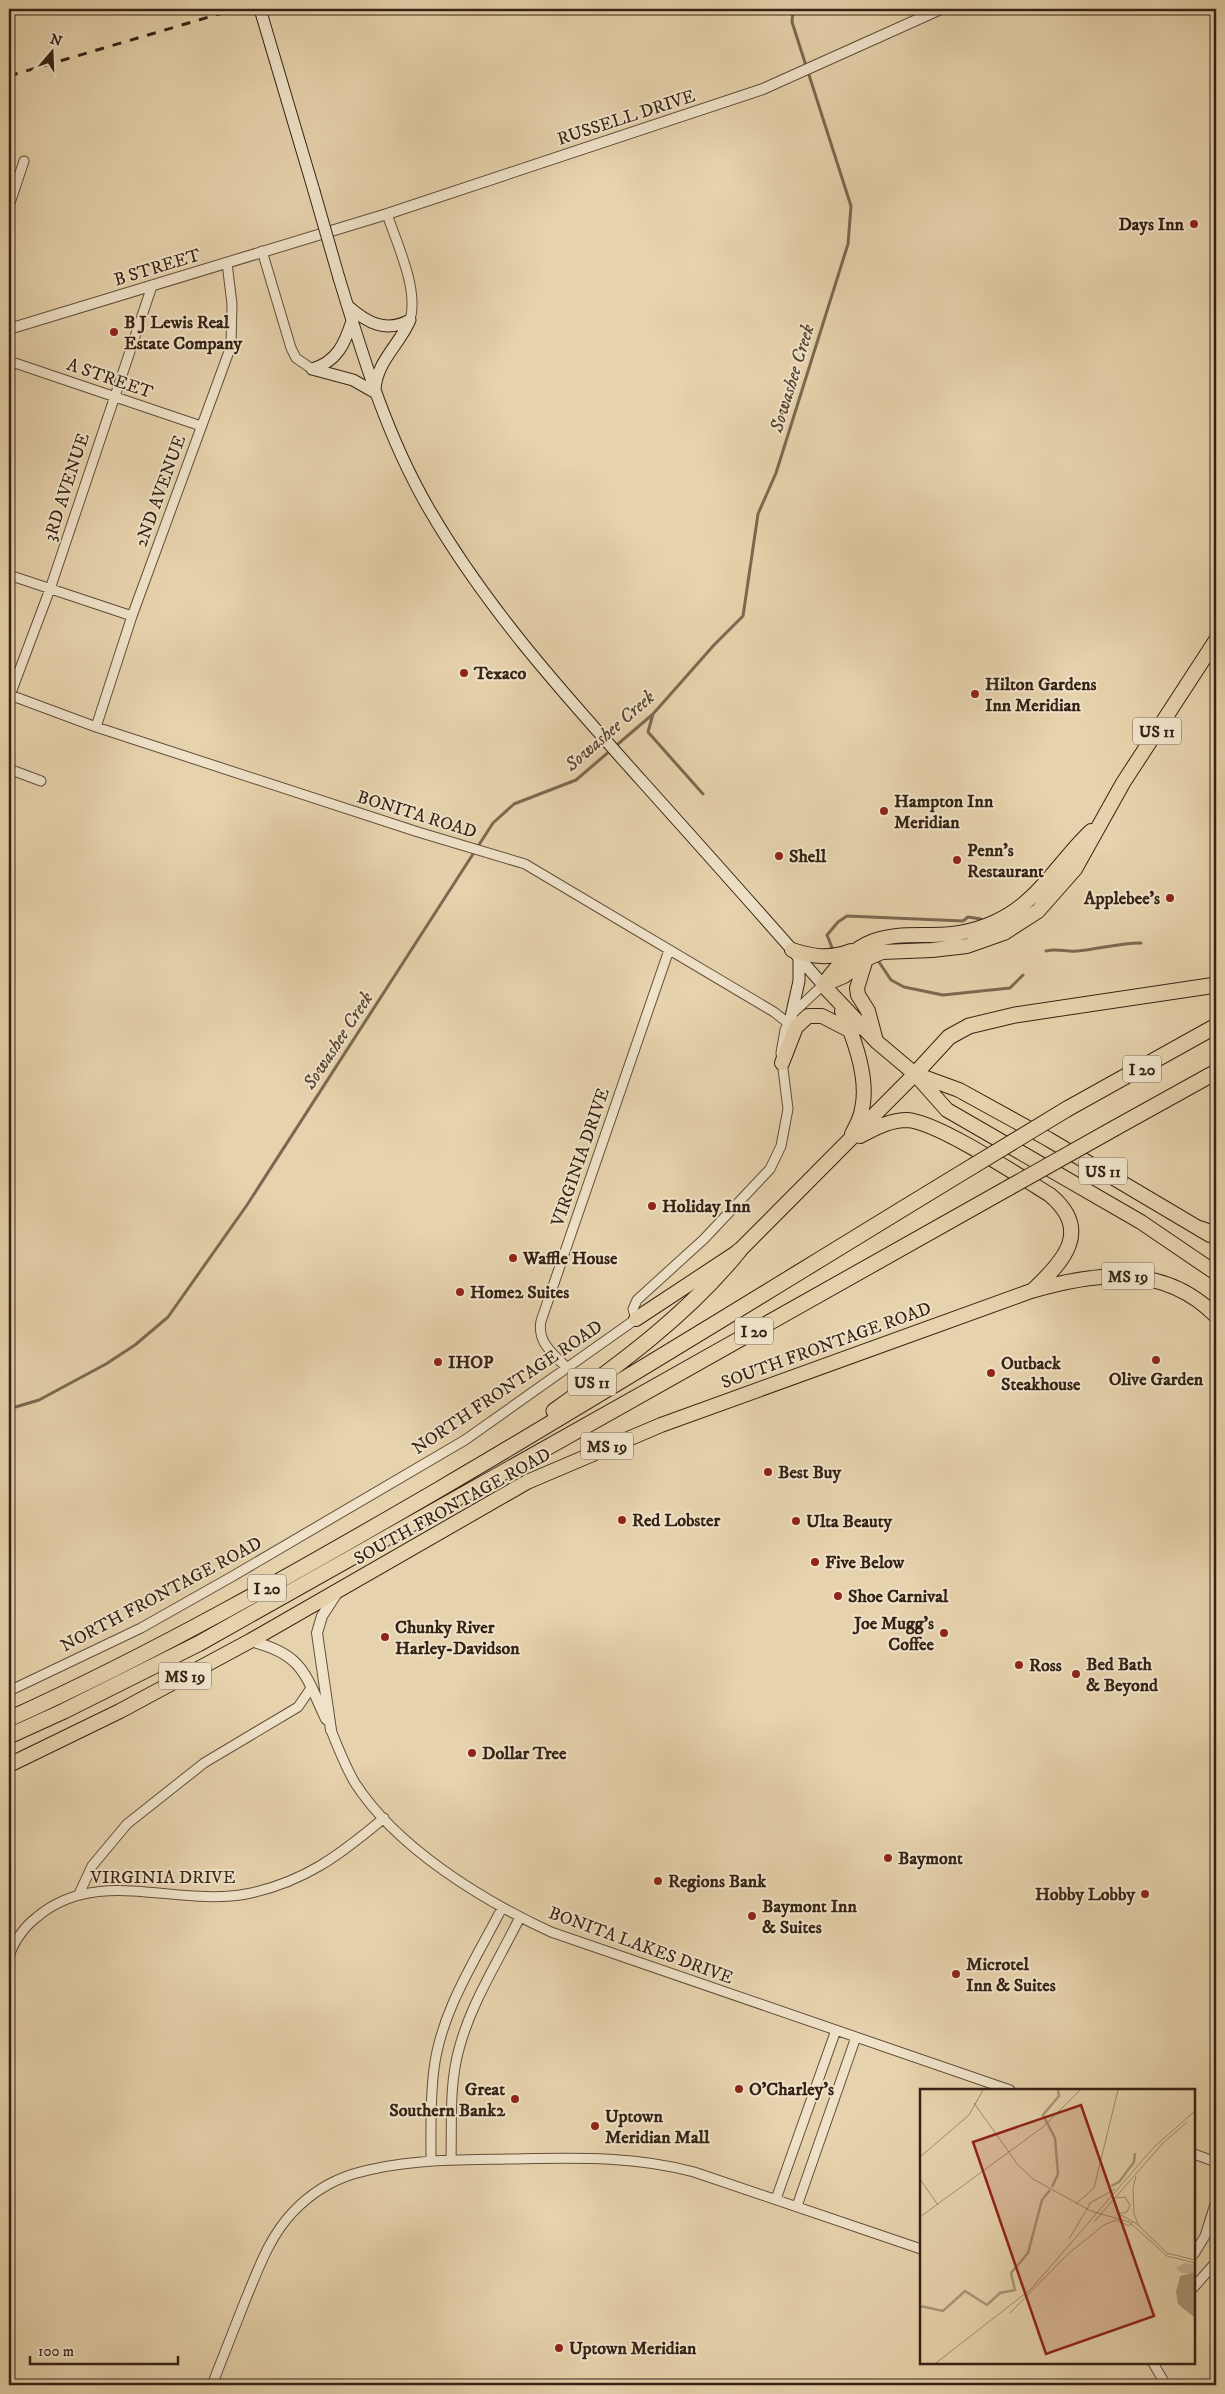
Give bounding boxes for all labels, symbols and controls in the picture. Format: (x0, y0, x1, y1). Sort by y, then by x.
north arrow (28, 28, 78, 78)
text: N (48, 30, 65, 51)
street label: RUSSELL DRIVE (555, 85, 698, 151)
place label: Days Inn (1118, 214, 1185, 236)
marker: Days Inn (1188, 218, 1200, 230)
street label: B STREET (111, 244, 204, 292)
place label: B J Lewis Real Estate Company (124, 312, 242, 355)
water label: Sowashee Creek (765, 322, 820, 436)
marker: B J Lewis Real Estate Company (108, 326, 120, 338)
street label: A STREET (64, 354, 156, 404)
street label: 3RD AVENUE (39, 430, 95, 544)
street label: 2ND AVENUE (131, 432, 191, 550)
place label: Texaco (473, 663, 527, 685)
marker: Texaco (458, 667, 470, 679)
place label: Hilton Gardens Inn Meridian (985, 674, 1097, 717)
water label: Sowashee Creek (560, 686, 660, 777)
marker: Hilton Gardens Inn Meridian (969, 688, 981, 700)
road number: US 11 (1133, 718, 1181, 744)
street label: BONITA ROAD (354, 786, 479, 844)
place label: Hampton Inn Meridian (894, 791, 994, 834)
marker: Hampton Inn Meridian (878, 805, 890, 817)
place label: Penn's Restaurant (967, 840, 1044, 883)
place label: Shell (789, 846, 827, 868)
marker: Shell (773, 850, 785, 862)
marker: Penn's Restaurant (951, 854, 963, 866)
place label: Applebee's (1083, 888, 1160, 910)
marker: Applebee's (1164, 892, 1176, 904)
water label: Sowashee Creek (298, 988, 378, 1095)
road number: I 20 (1123, 1056, 1161, 1082)
street label: VIRGINIA DRIVE (547, 1085, 615, 1230)
road number: US 11 (1079, 1158, 1127, 1184)
place label: Holiday Inn (662, 1196, 751, 1218)
marker: Holiday Inn (646, 1200, 658, 1212)
place label: Waffle House (522, 1248, 618, 1270)
marker: Waffle House (507, 1252, 519, 1264)
road number: MS 19 (1102, 1262, 1154, 1290)
place label: Home2 Suites (470, 1282, 569, 1304)
marker: Home2 Suites (454, 1286, 466, 1298)
street label: SOUTH FRONTAGE ROAD (718, 1298, 934, 1394)
street label: NORTH FRONTAGE ROAD (408, 1316, 607, 1460)
road number: I 20 (735, 1318, 773, 1344)
place label: IHOP (448, 1352, 494, 1374)
place label: Outback Steakhouse (1001, 1353, 1081, 1396)
marker: Olive Garden (1150, 1354, 1162, 1366)
marker: IHOP (432, 1356, 444, 1368)
marker: Outback Steakhouse (985, 1367, 997, 1379)
road number: US 11 (568, 1368, 616, 1395)
place label: Olive Garden (1109, 1369, 1204, 1391)
road number: MS 19 (581, 1432, 633, 1460)
street label: SOUTH FRONTAGE ROAD (350, 1443, 555, 1570)
place label: Best Buy (778, 1462, 842, 1484)
marker: Best Buy (762, 1466, 774, 1478)
place label: Red Lobster (632, 1510, 721, 1532)
place label: Ulta Beauty (806, 1511, 892, 1533)
marker: Red Lobster (616, 1514, 628, 1526)
marker: Ulta Beauty (790, 1515, 802, 1527)
street label: NORTH FRONTAGE ROAD (57, 1532, 266, 1657)
place label: Five Below (825, 1552, 905, 1574)
marker: Five Below (809, 1556, 821, 1568)
road number: I 20 (248, 1575, 286, 1602)
place label: Shoe Carnival (848, 1586, 949, 1608)
marker: Shoe Carnival (832, 1590, 844, 1602)
place label: Joe Mugg's Coffee (852, 1613, 935, 1656)
place label: Chunky River Harley-Davidson (395, 1617, 520, 1660)
marker: Joe Mugg's Coffee (938, 1627, 950, 1639)
marker: Chunky River Harley-Davidson (379, 1631, 391, 1643)
place label: Bed Bath & Beyond (1086, 1654, 1159, 1697)
place label: Ross (1029, 1655, 1062, 1677)
marker: Ross (1013, 1659, 1025, 1671)
road number: MS 19 (159, 1662, 211, 1690)
marker: Bed Bath & Beyond (1070, 1668, 1082, 1680)
place label: Dollar Tree (482, 1743, 567, 1765)
marker: Dollar Tree (466, 1747, 478, 1759)
place label: Baymont (898, 1848, 963, 1870)
marker: Baymont (882, 1852, 894, 1864)
street label: VIRGINIA DRIVE (90, 1867, 236, 1889)
place label: Regions Bank (668, 1871, 767, 1893)
marker: Regions Bank (652, 1875, 664, 1887)
place label: Hobby Lobby (1035, 1884, 1135, 1906)
marker: Hobby Lobby (1139, 1888, 1151, 1900)
place label: Baymont Inn & Suites (762, 1896, 857, 1939)
street label: BONITA LAKES DRIVE (545, 1902, 736, 1990)
marker: Baymont Inn & Suites (746, 1910, 758, 1922)
place label: Microtel Inn & Suites (966, 1954, 1056, 1997)
marker: Microtel Inn & Suites (950, 1968, 962, 1980)
place label: Great Southern Bank2 (389, 2079, 506, 2122)
place label: O'Charley's (749, 2079, 834, 2101)
marker: O'Charley's (733, 2083, 745, 2095)
inset map (920, 2089, 1195, 2364)
marker: Great Southern Bank2 (509, 2093, 521, 2105)
place label: Uptown Meridian Mall (605, 2106, 710, 2149)
marker: Uptown Meridian Mall (589, 2120, 601, 2132)
scale bar (30, 2334, 178, 2366)
place label: Uptown Meridian (569, 2338, 697, 2360)
text: 100 m (38, 2342, 74, 2361)
marker: Uptown Meridian (553, 2342, 565, 2354)

